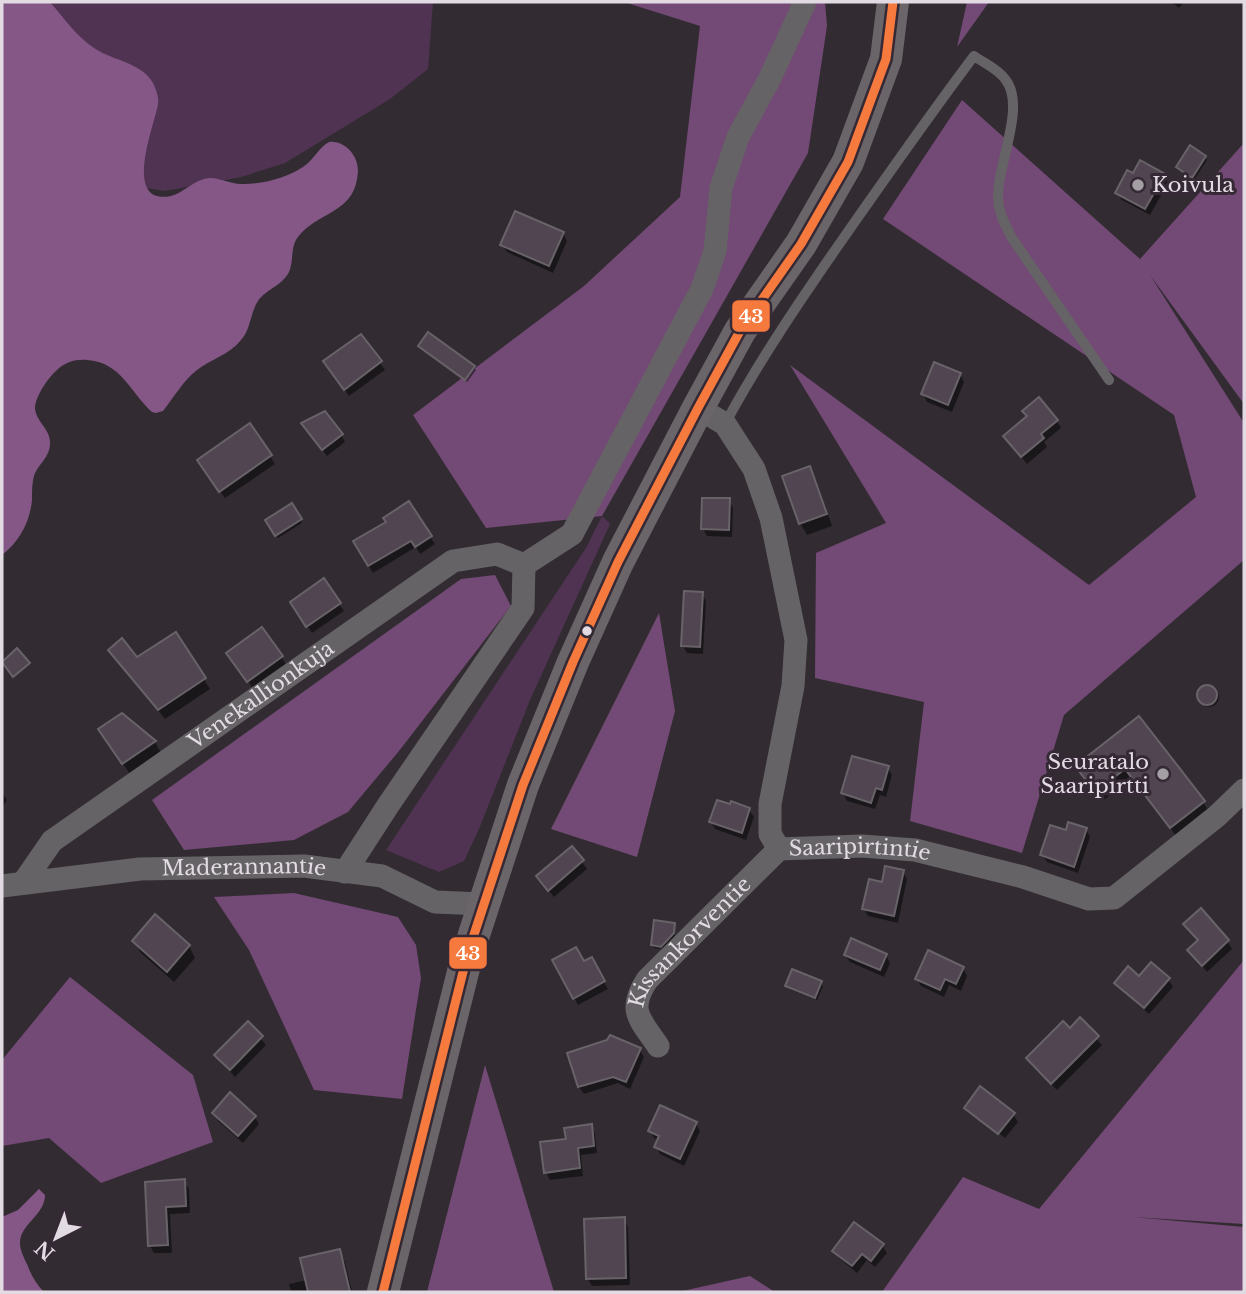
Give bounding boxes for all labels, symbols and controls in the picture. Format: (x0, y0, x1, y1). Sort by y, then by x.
place label: Koivula (1152, 172, 1234, 198)
marker: Koivula (1130, 177, 1146, 193)
line badge: 43 (731, 299, 771, 333)
text: 43 (739, 305, 763, 328)
unlabelled marker (580, 624, 594, 638)
street label: Venekallionkuja (182, 635, 339, 755)
place label: Seuratalo Saaripirtti (1041, 749, 1149, 799)
marker: Seuratalo Saaripirtti (1155, 766, 1171, 782)
street label: Saaripirtintie (788, 833, 933, 866)
street label: Maderannantie (161, 853, 328, 882)
street label: Kissankorventie (623, 871, 756, 1010)
line badge: 43 (448, 936, 488, 970)
text: 43 (456, 942, 480, 965)
north arrow (21, 1203, 91, 1273)
text: N (31, 1236, 59, 1265)

